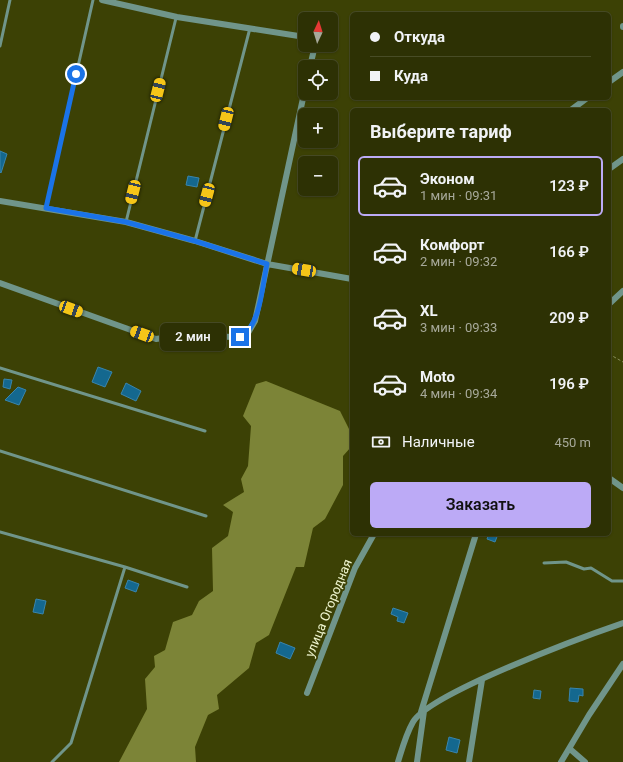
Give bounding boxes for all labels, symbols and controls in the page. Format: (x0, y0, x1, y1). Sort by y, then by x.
north arrow (298, 12, 338, 52)
map controls (298, 12, 338, 196)
text: Откуда (394, 28, 445, 46)
button: locate (298, 60, 338, 100)
route start (67, 65, 85, 83)
text: Куда (394, 67, 428, 85)
car (149, 77, 167, 103)
car (217, 106, 235, 132)
button: + (298, 108, 338, 148)
text: Выберите тариф (370, 121, 512, 142)
button: − (298, 156, 338, 196)
icon: car (372, 168, 408, 204)
text: Эконом (420, 170, 475, 188)
text: 123 ₽ (549, 177, 589, 195)
car (124, 179, 142, 205)
car (198, 182, 216, 208)
text: 1 мин · 09:31 (420, 188, 497, 203)
icon: car (372, 234, 408, 270)
text: Комфорт (420, 236, 484, 254)
text: 166 ₽ (549, 243, 589, 261)
text: 2 мин · 09:32 (420, 254, 497, 269)
car (291, 262, 317, 278)
car (58, 299, 84, 319)
icon: car (372, 300, 408, 336)
text: XL (420, 302, 438, 320)
text: 209 ₽ (549, 309, 589, 327)
text: 3 мин · 09:33 (420, 320, 497, 335)
callout: 2 мин (160, 323, 226, 351)
car (129, 324, 155, 344)
route end (231, 328, 249, 346)
text: 2 мин (175, 329, 211, 344)
icon: car (372, 366, 408, 402)
text: Moto (420, 368, 455, 386)
text: 196 ₽ (549, 375, 589, 393)
text: 4 мин · 09:34 (420, 386, 497, 401)
icon: cash (370, 431, 392, 453)
text: Наличные (402, 433, 475, 451)
text: 450 m (554, 435, 591, 450)
button: Заказать (370, 482, 591, 528)
street label: улица Огородная (302, 557, 355, 659)

